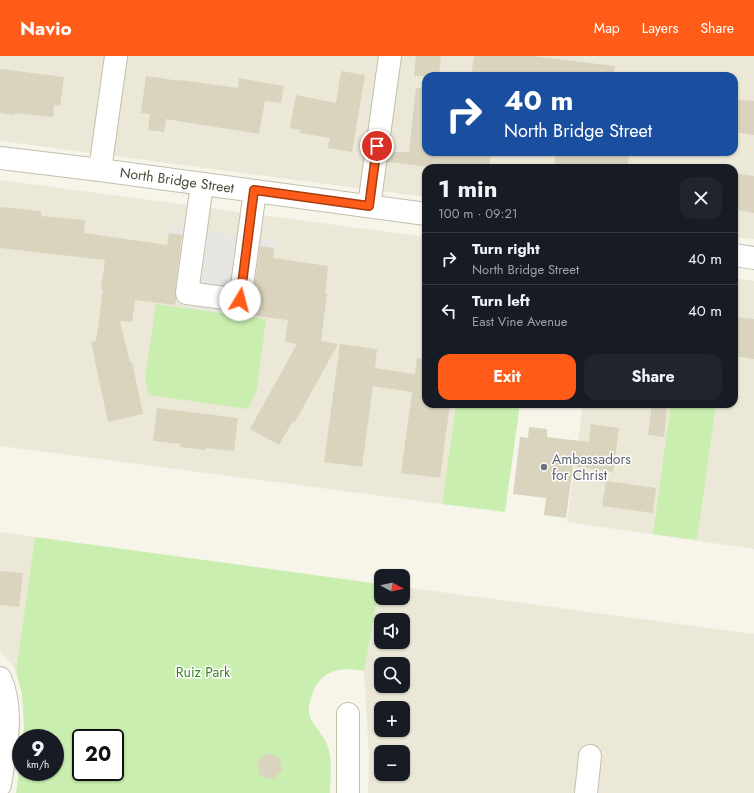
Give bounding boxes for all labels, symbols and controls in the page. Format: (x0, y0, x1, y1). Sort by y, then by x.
text: Navio (20, 15, 72, 42)
text: Map (594, 18, 620, 38)
text: Layers (642, 18, 678, 38)
text: Share (700, 18, 734, 38)
text: 40 m (504, 80, 573, 121)
icon: right (438, 88, 490, 140)
text: North Bridge Street (504, 118, 652, 144)
pin (360, 129, 394, 163)
icon: arrive (366, 135, 388, 157)
street label: North Bridge Street (119, 162, 236, 198)
text: 1 min (438, 171, 498, 206)
button: close (680, 177, 722, 219)
text: 100 m · 09:21 (438, 204, 518, 223)
text: Turn right (472, 238, 540, 260)
icon: right (438, 248, 460, 270)
text: 40 m (688, 248, 722, 270)
text: North Bridge Street (472, 260, 579, 279)
position arrow (219, 279, 261, 321)
text: Turn left (472, 290, 530, 312)
icon: left (438, 300, 460, 322)
text: 40 m (688, 300, 722, 322)
text: East Vine Avenue (472, 312, 568, 331)
button: Exit (438, 354, 576, 400)
button: Share (584, 354, 722, 400)
place label: Ambassadors for Christ (552, 449, 631, 485)
marker: Ambassadors for Christ (539, 462, 549, 472)
north arrow (374, 569, 410, 605)
map controls (374, 569, 410, 781)
button: sound (374, 613, 410, 649)
button: search (374, 657, 410, 693)
park label: Ruiz Park (176, 662, 231, 682)
button: + (374, 701, 410, 737)
speed limit sign: 20 (72, 729, 124, 781)
text: 9 (31, 735, 45, 764)
button: − (374, 745, 410, 781)
text: km/h (27, 757, 49, 772)

